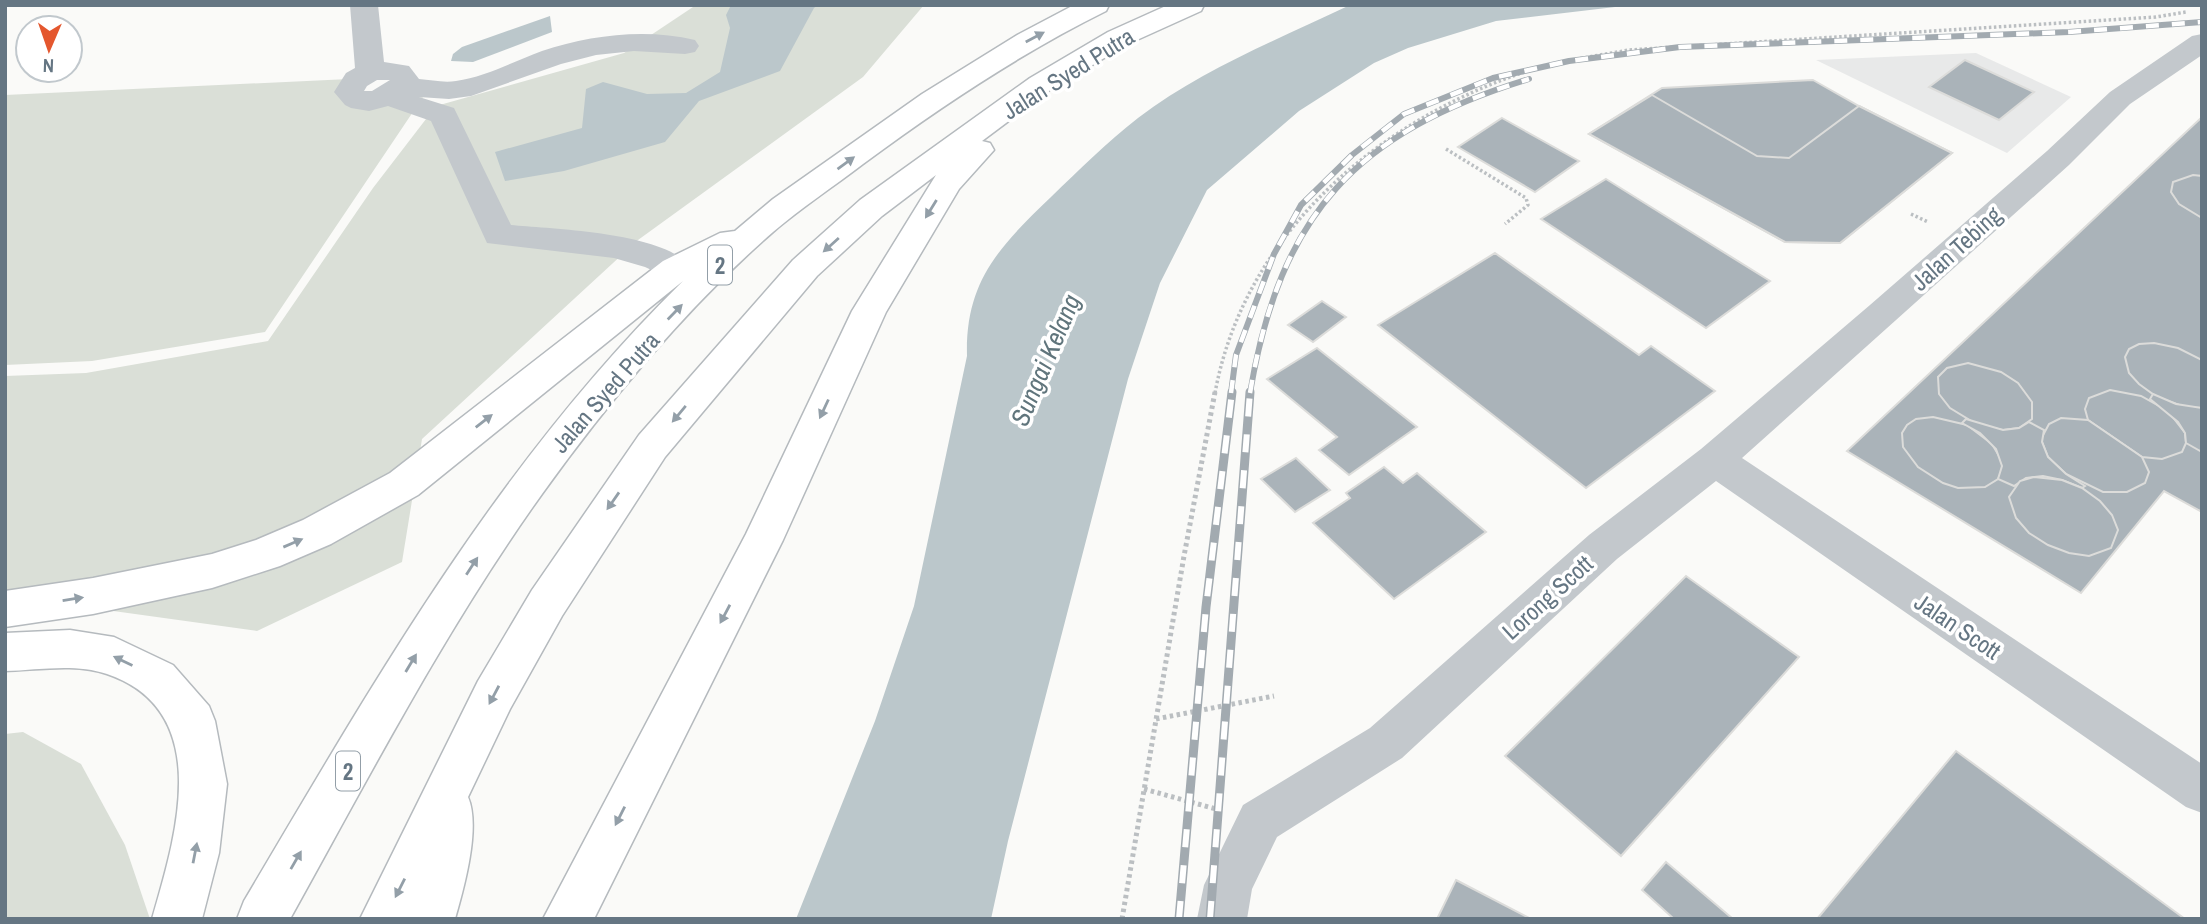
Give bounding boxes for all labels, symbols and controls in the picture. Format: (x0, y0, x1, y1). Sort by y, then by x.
north arrow (14, 14, 84, 84)
street label: Jalan Syed Putra (996, 20, 1140, 126)
one-way arrow (1025, 31, 1045, 42)
text: N (42, 53, 54, 79)
one-way arrow (837, 156, 855, 170)
one-way arrow (924, 199, 937, 219)
street label: Jalan Tebing (1904, 199, 2008, 297)
one-way arrow (822, 237, 840, 253)
road number: 2 (708, 246, 732, 284)
water label: Sungai Kelang (1002, 289, 1088, 431)
one-way arrow (666, 304, 682, 321)
street label: Jalan Syed Putra (544, 325, 666, 459)
one-way arrow (818, 399, 829, 420)
one-way arrow (672, 406, 687, 423)
one-way arrow (474, 414, 492, 429)
one-way arrow (606, 492, 620, 510)
one-way arrow (282, 537, 303, 548)
street label: Lorong Scott (1495, 547, 1600, 646)
one-way arrow (465, 556, 478, 575)
street label: Jalan Scott (1909, 586, 2008, 667)
one-way arrow (62, 593, 84, 604)
one-way arrow (719, 604, 731, 624)
one-way arrow (405, 654, 417, 673)
one-way arrow (113, 656, 133, 667)
one-way arrow (489, 686, 501, 706)
road number: 2 (336, 751, 360, 790)
one-way arrow (615, 806, 626, 826)
one-way arrow (189, 842, 200, 864)
one-way arrow (290, 850, 302, 869)
one-way arrow (395, 878, 406, 898)

